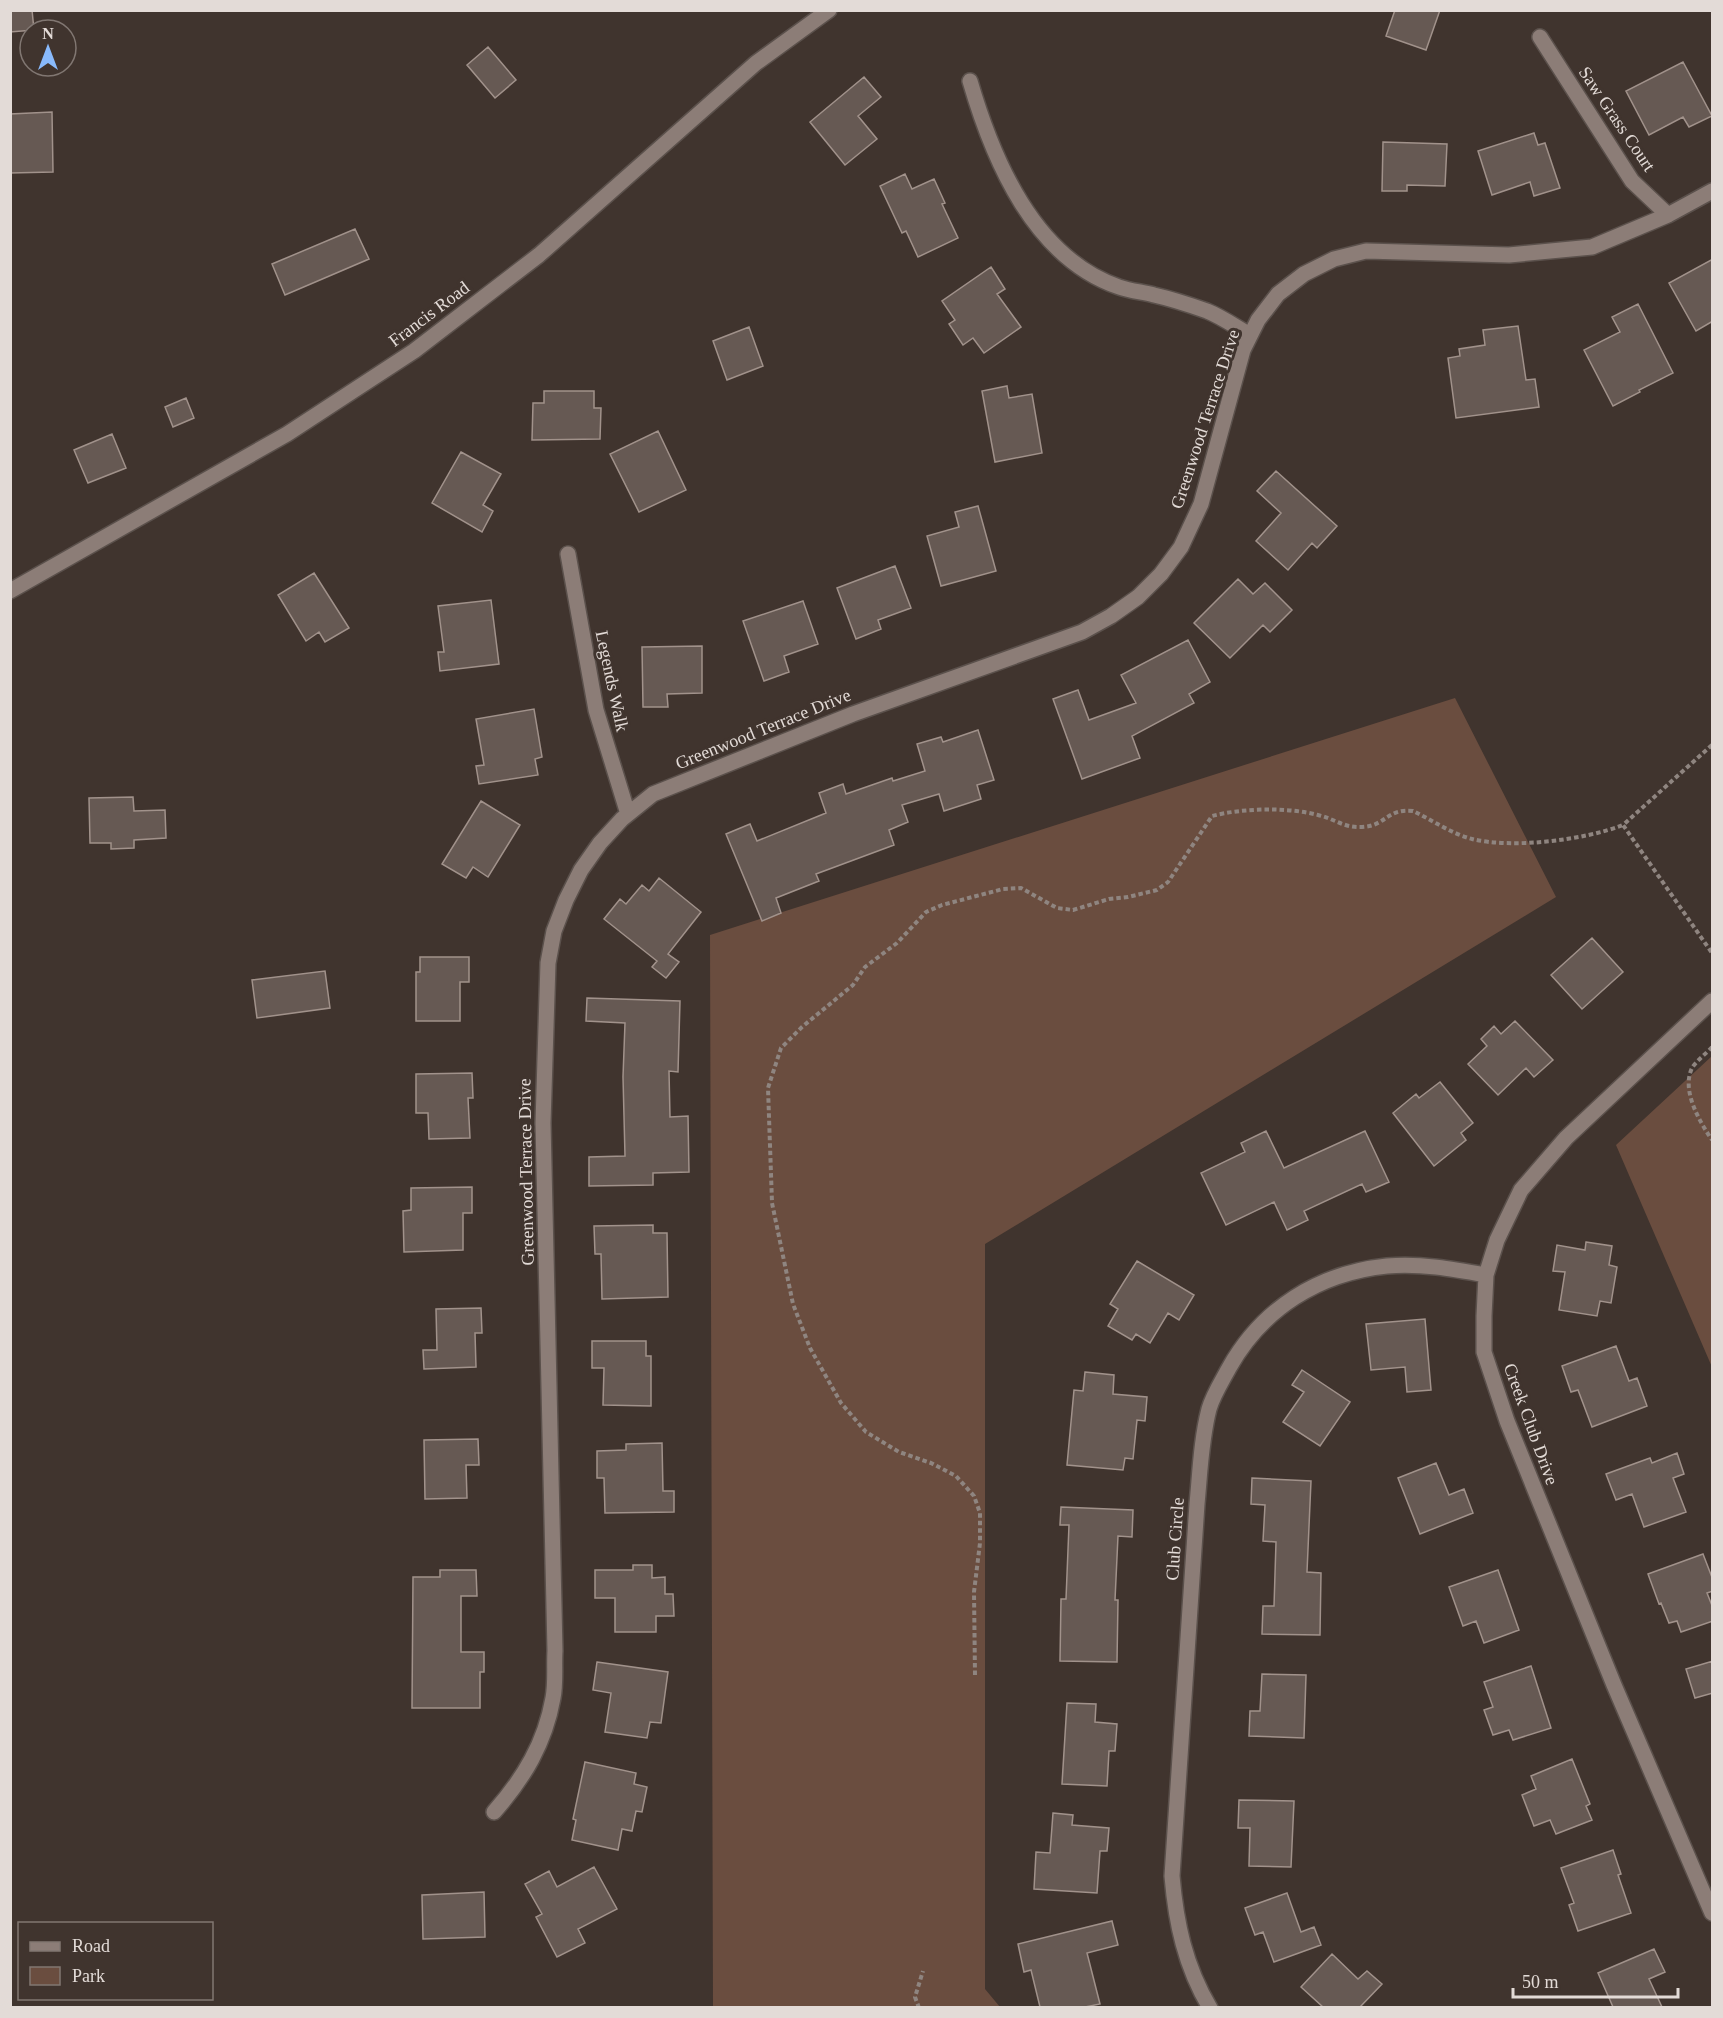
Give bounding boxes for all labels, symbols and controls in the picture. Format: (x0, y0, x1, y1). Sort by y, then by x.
north arrow (18, 18, 78, 78)
text: N (42, 25, 54, 42)
street label: Saw Grass Court (1575, 63, 1659, 175)
street label: Francis Road (385, 277, 473, 351)
street label: Greenwood Terrace Drive (1167, 327, 1243, 511)
street label: Legends Walk (592, 629, 632, 733)
street label: Greenwood Terrace Drive (672, 685, 854, 773)
street label: Greenwood Terrace Drive (514, 1078, 538, 1266)
street label: Creek Club Drive (1500, 1360, 1562, 1488)
street label: Club Circle (1162, 1497, 1188, 1581)
legend (18, 1922, 213, 2000)
text: Road (72, 1936, 110, 1956)
scale bar (1513, 1961, 1678, 1999)
text: Park (72, 1966, 105, 1986)
text: 50 m (1522, 1972, 1559, 1992)

